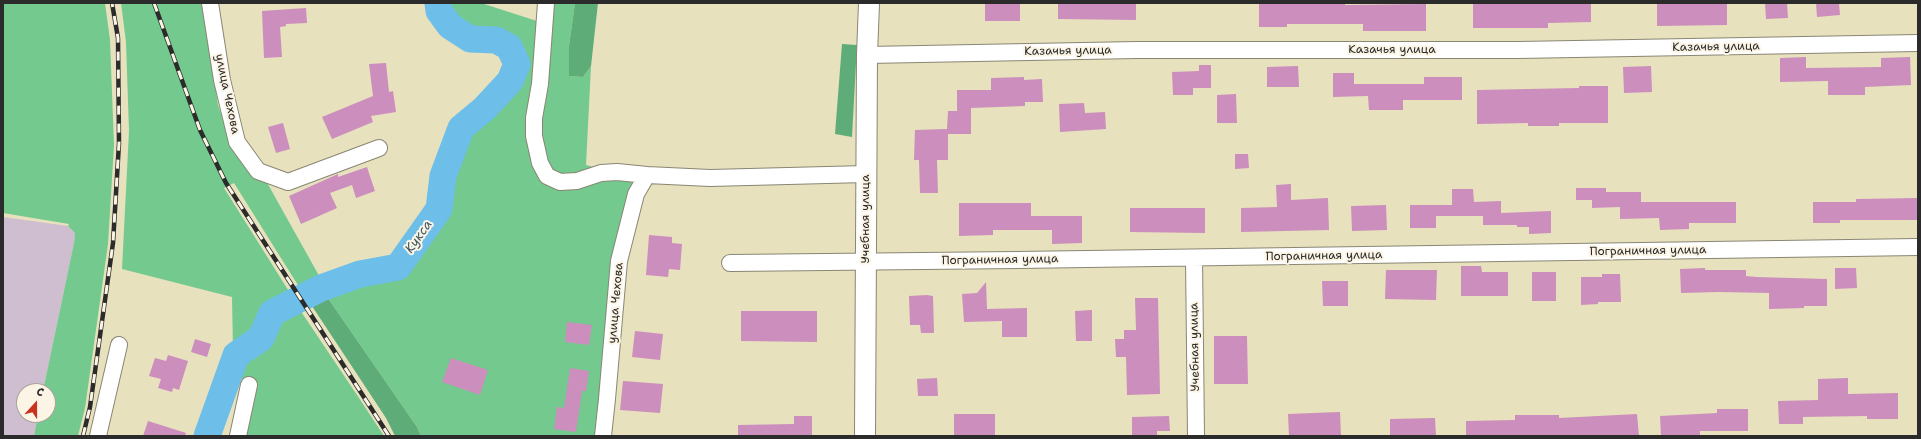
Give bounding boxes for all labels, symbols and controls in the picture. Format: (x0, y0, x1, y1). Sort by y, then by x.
street label: Казачья улица (1672, 39, 1760, 55)
street label: Казачья улица (1024, 43, 1112, 59)
street label: Казачья улица (1348, 43, 1436, 57)
street label: улица Чехова (211, 53, 243, 135)
street label: Учебная улица (859, 175, 873, 263)
water label: Кукса (402, 218, 436, 256)
street label: Пограничная улица (1589, 243, 1707, 259)
street label: Пограничная улица (1265, 248, 1383, 264)
street label: Пограничная улица (941, 252, 1059, 268)
street label: улица Чехова (605, 262, 627, 344)
street label: Учебная улица (1187, 302, 1203, 392)
north arrow (16, 383, 56, 423)
text: С (34, 384, 46, 400)

